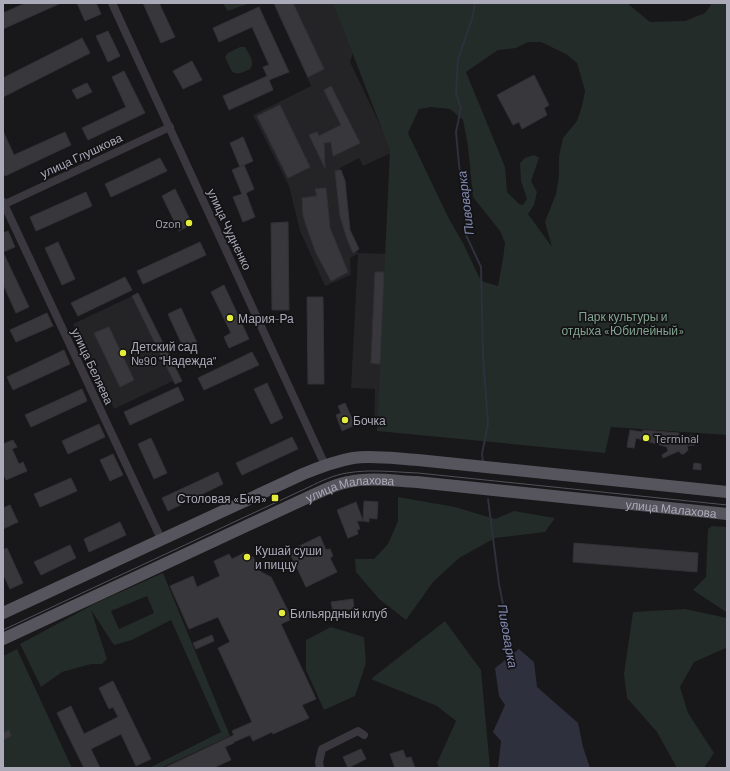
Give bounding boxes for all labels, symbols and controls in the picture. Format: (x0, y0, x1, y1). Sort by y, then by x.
street label: улица Глушкова (38, 130, 125, 181)
water label: Пивоварка (453, 170, 477, 236)
street label: улица Чудненко (204, 186, 255, 273)
place label: Ozon (155, 216, 181, 230)
marker: Ozon (184, 218, 194, 228)
park label: Парк культуры и отдыха «Юбилейный» (561, 309, 685, 338)
place label: Мария-Ра (238, 311, 294, 326)
marker: Мария-Ра (225, 313, 235, 323)
street label: улица Беляева (68, 326, 117, 407)
place label: Детский сад №90 "Надежда" (131, 339, 216, 368)
marker: Детский сад №90 "Надежда" (118, 348, 128, 358)
place label: Бочка (353, 413, 386, 427)
marker: Бочка (340, 415, 350, 425)
place label: Terminal (654, 431, 699, 445)
marker: Terminal (641, 433, 651, 443)
street label: улица Малахова (303, 473, 395, 505)
place label: Столовая «Бия» (177, 491, 267, 505)
marker: Столовая «Бия» (270, 493, 280, 503)
street label: улица Малахова (625, 497, 718, 520)
place label: Кушай суши и пиццу (255, 543, 322, 572)
marker: Кушай суши и пиццу (242, 552, 252, 562)
water label: Пивоварка (495, 603, 521, 669)
place label: Бильярдный клуб (290, 606, 388, 621)
marker: Бильярдный клуб (277, 608, 287, 618)

